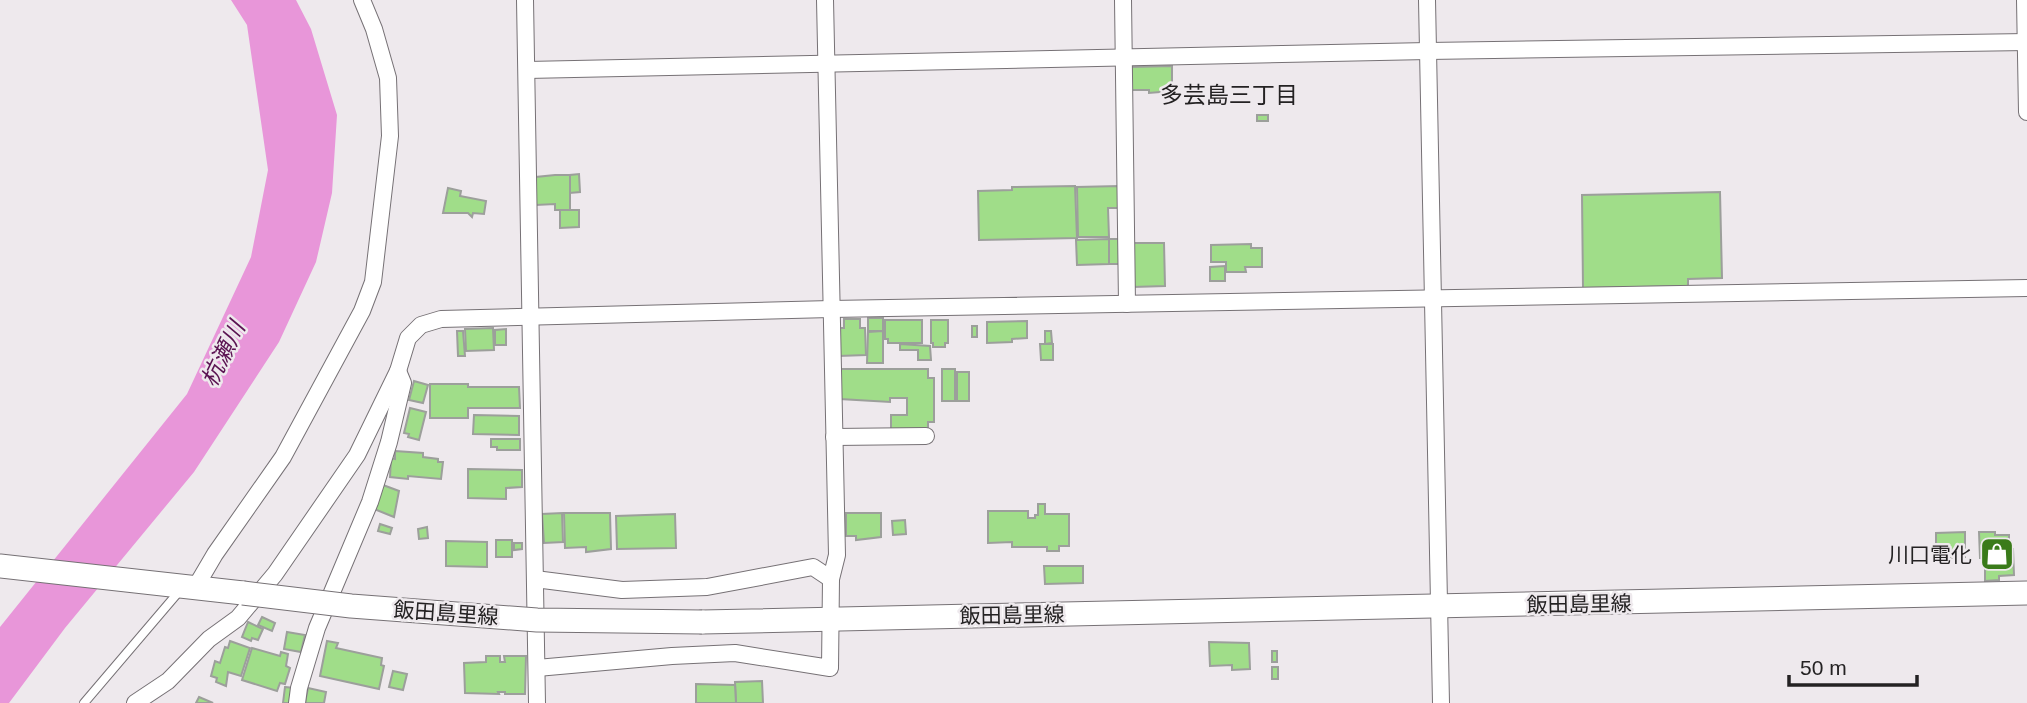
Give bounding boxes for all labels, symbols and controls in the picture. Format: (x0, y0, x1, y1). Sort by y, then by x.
district label: 多芸島三丁目 (1160, 82, 1298, 108)
water label: 杭瀬川 (196, 315, 251, 391)
shop icon: 川口電化 (1978, 535, 2016, 573)
place label: 川口電化 (1888, 543, 1972, 566)
street label: 飯田島里線 (1526, 592, 1632, 616)
street label: 飯田島里線 (393, 598, 499, 628)
street label: 飯田島里線 (959, 603, 1065, 627)
scale bar (1789, 644, 1917, 688)
text: 50 m (1800, 656, 1847, 679)

